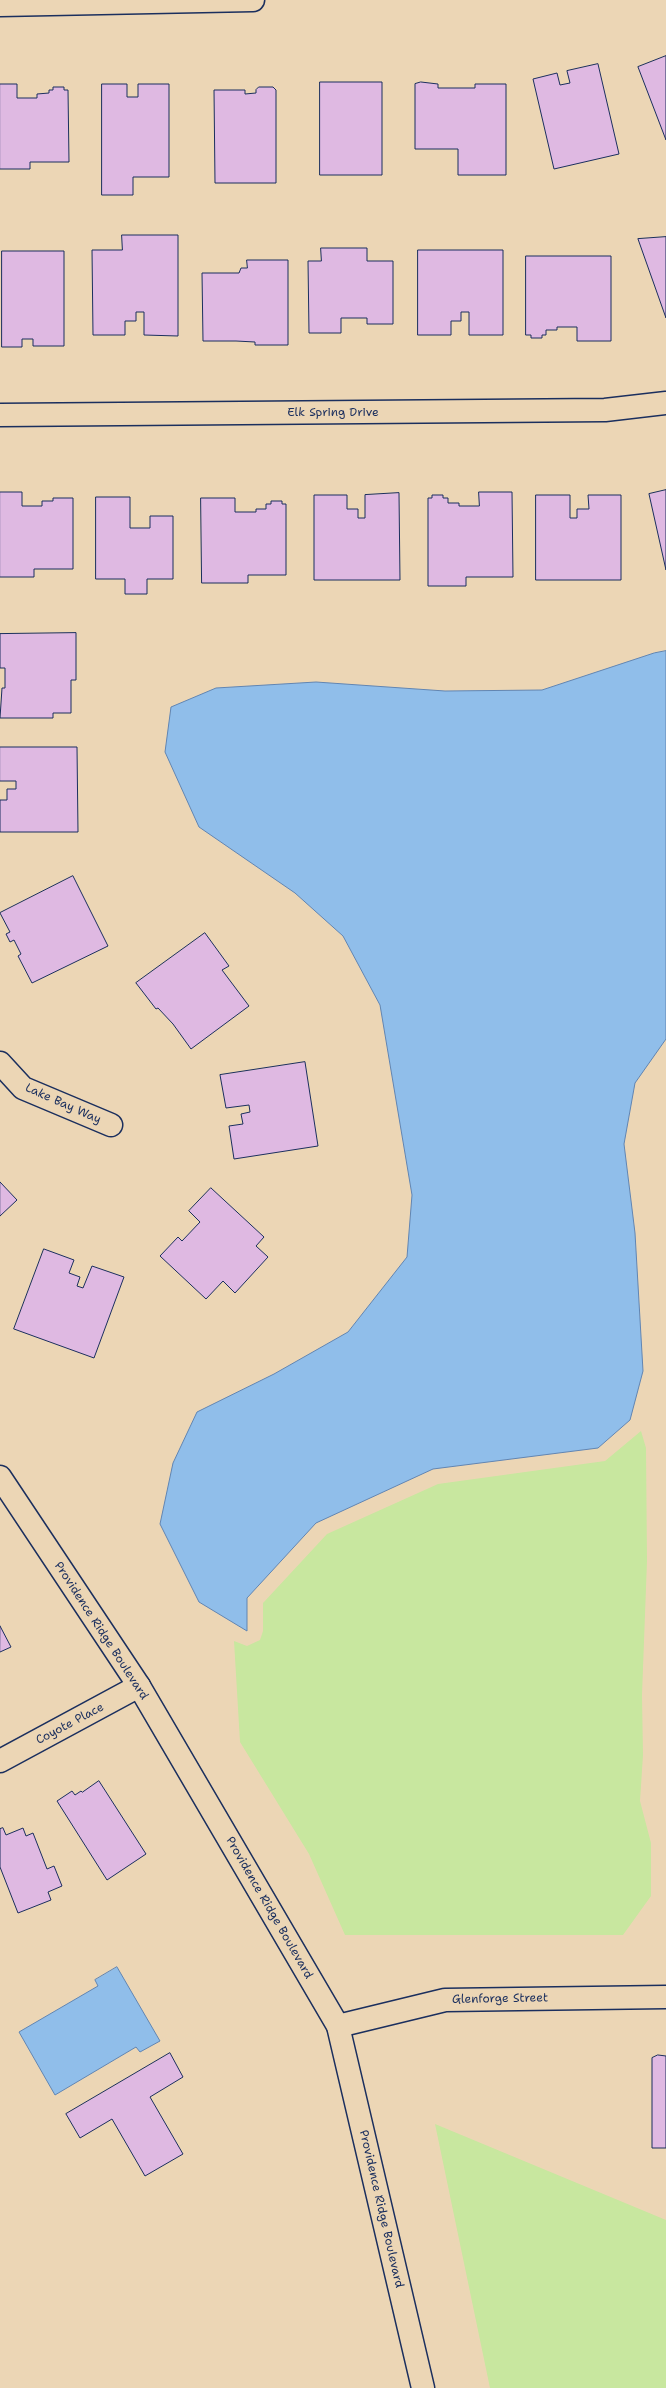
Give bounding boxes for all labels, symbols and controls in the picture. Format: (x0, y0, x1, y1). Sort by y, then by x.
street label: Elk Spring Drive (287, 406, 379, 420)
street label: Lake Bay Way (23, 1081, 103, 1127)
street label: Providence Ridge Boulevard (51, 1559, 151, 1703)
street label: Coyote Place (34, 1700, 106, 1748)
street label: Providence Ridge Boulevard (222, 1834, 316, 1982)
street label: Glenforge Street (452, 1991, 548, 2007)
street label: Providence Ridge Boulevard (356, 2129, 406, 2289)

